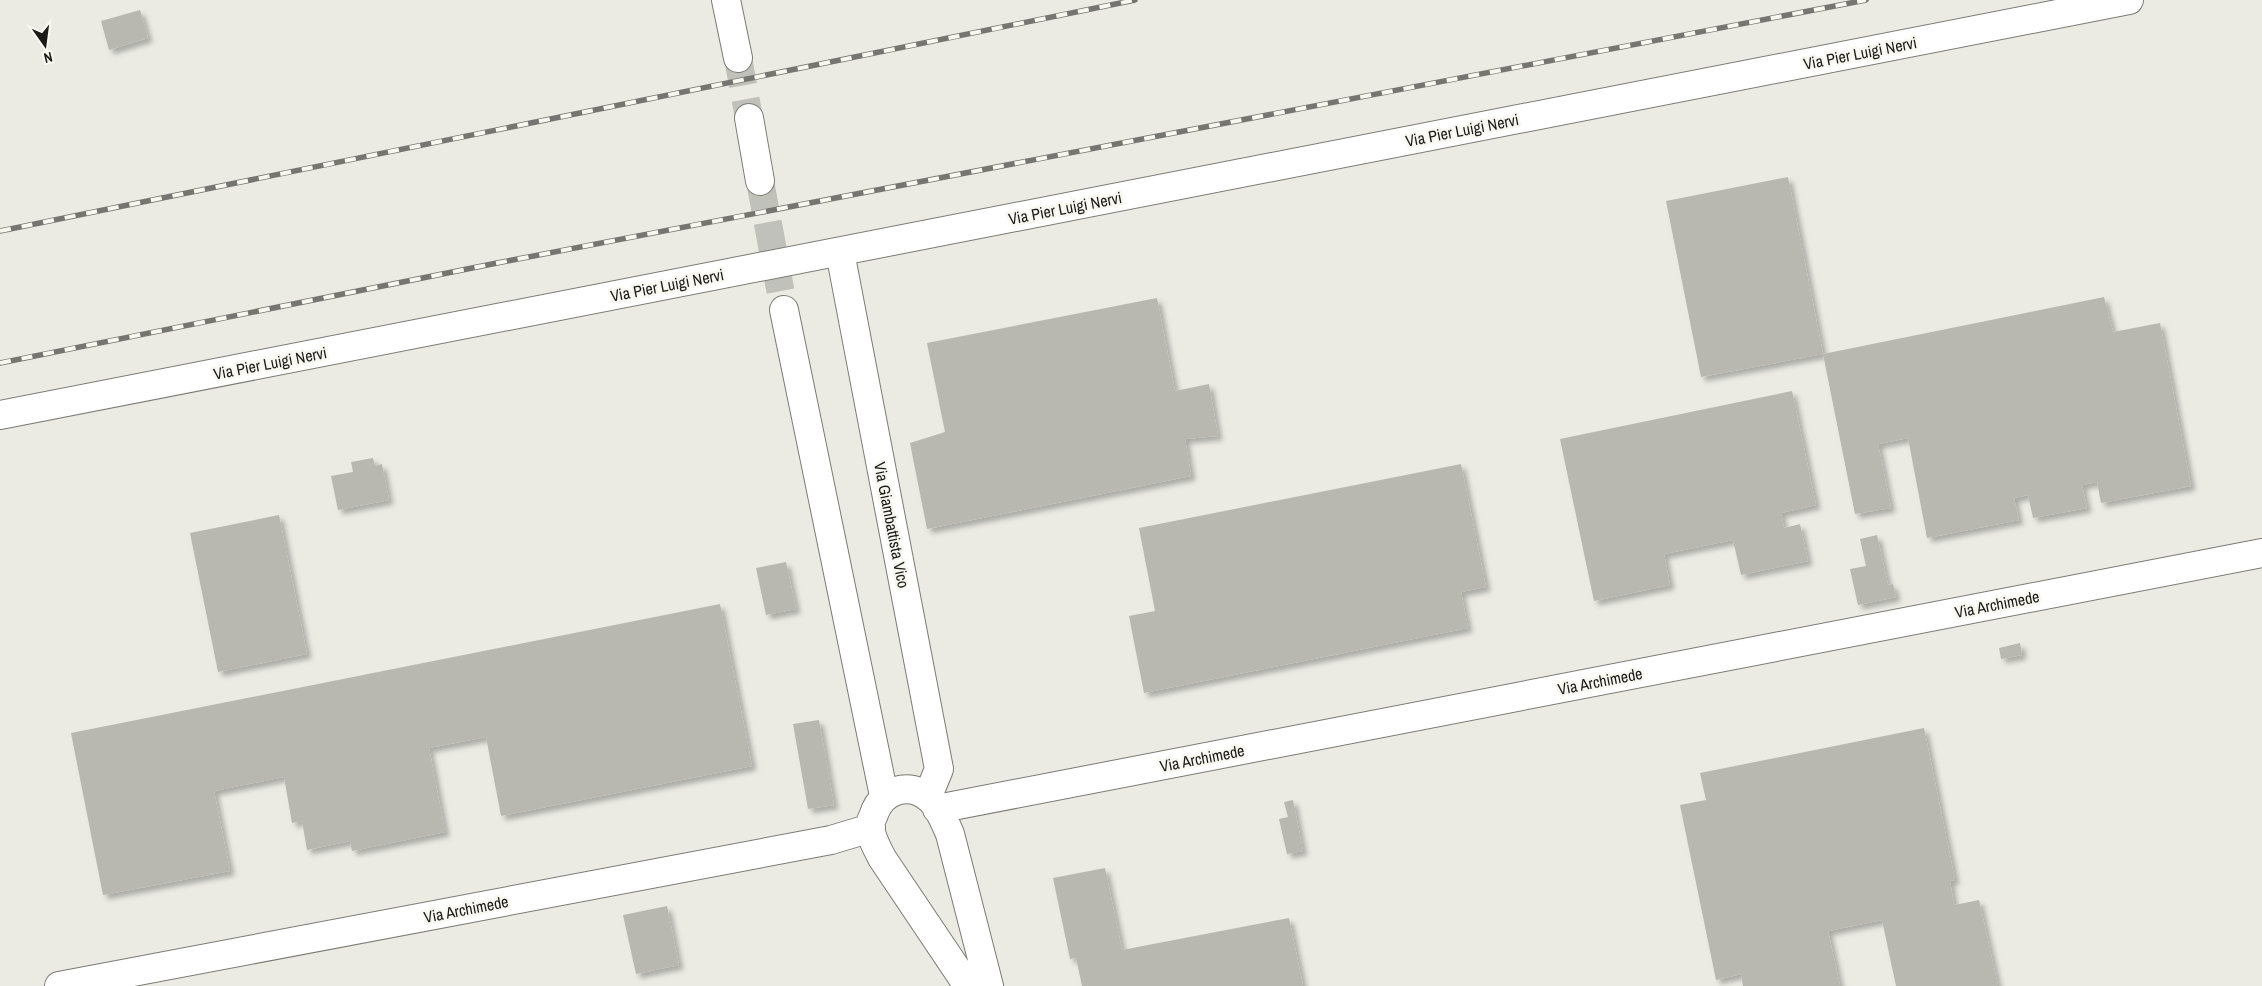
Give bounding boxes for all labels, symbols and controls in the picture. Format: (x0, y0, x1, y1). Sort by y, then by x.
north arrow (20, 20, 70, 70)
street label: Via Pier Luigi Nervi (1801, 31, 1919, 75)
text: N (42, 48, 54, 67)
street label: Via Pier Luigi Nervi (1403, 108, 1521, 152)
street label: Via Pier Luigi Nervi (1006, 186, 1124, 230)
street label: Via Pier Luigi Nervi (608, 263, 726, 307)
street label: Via Pier Luigi Nervi (211, 341, 329, 385)
street label: Via Giambattista Vico (869, 460, 915, 590)
street label: Via Archimede (1953, 585, 2041, 623)
street label: Via Archimede (1556, 662, 1644, 700)
street label: Via Archimede (1158, 739, 1246, 777)
street label: Via Archimede (422, 890, 510, 928)

